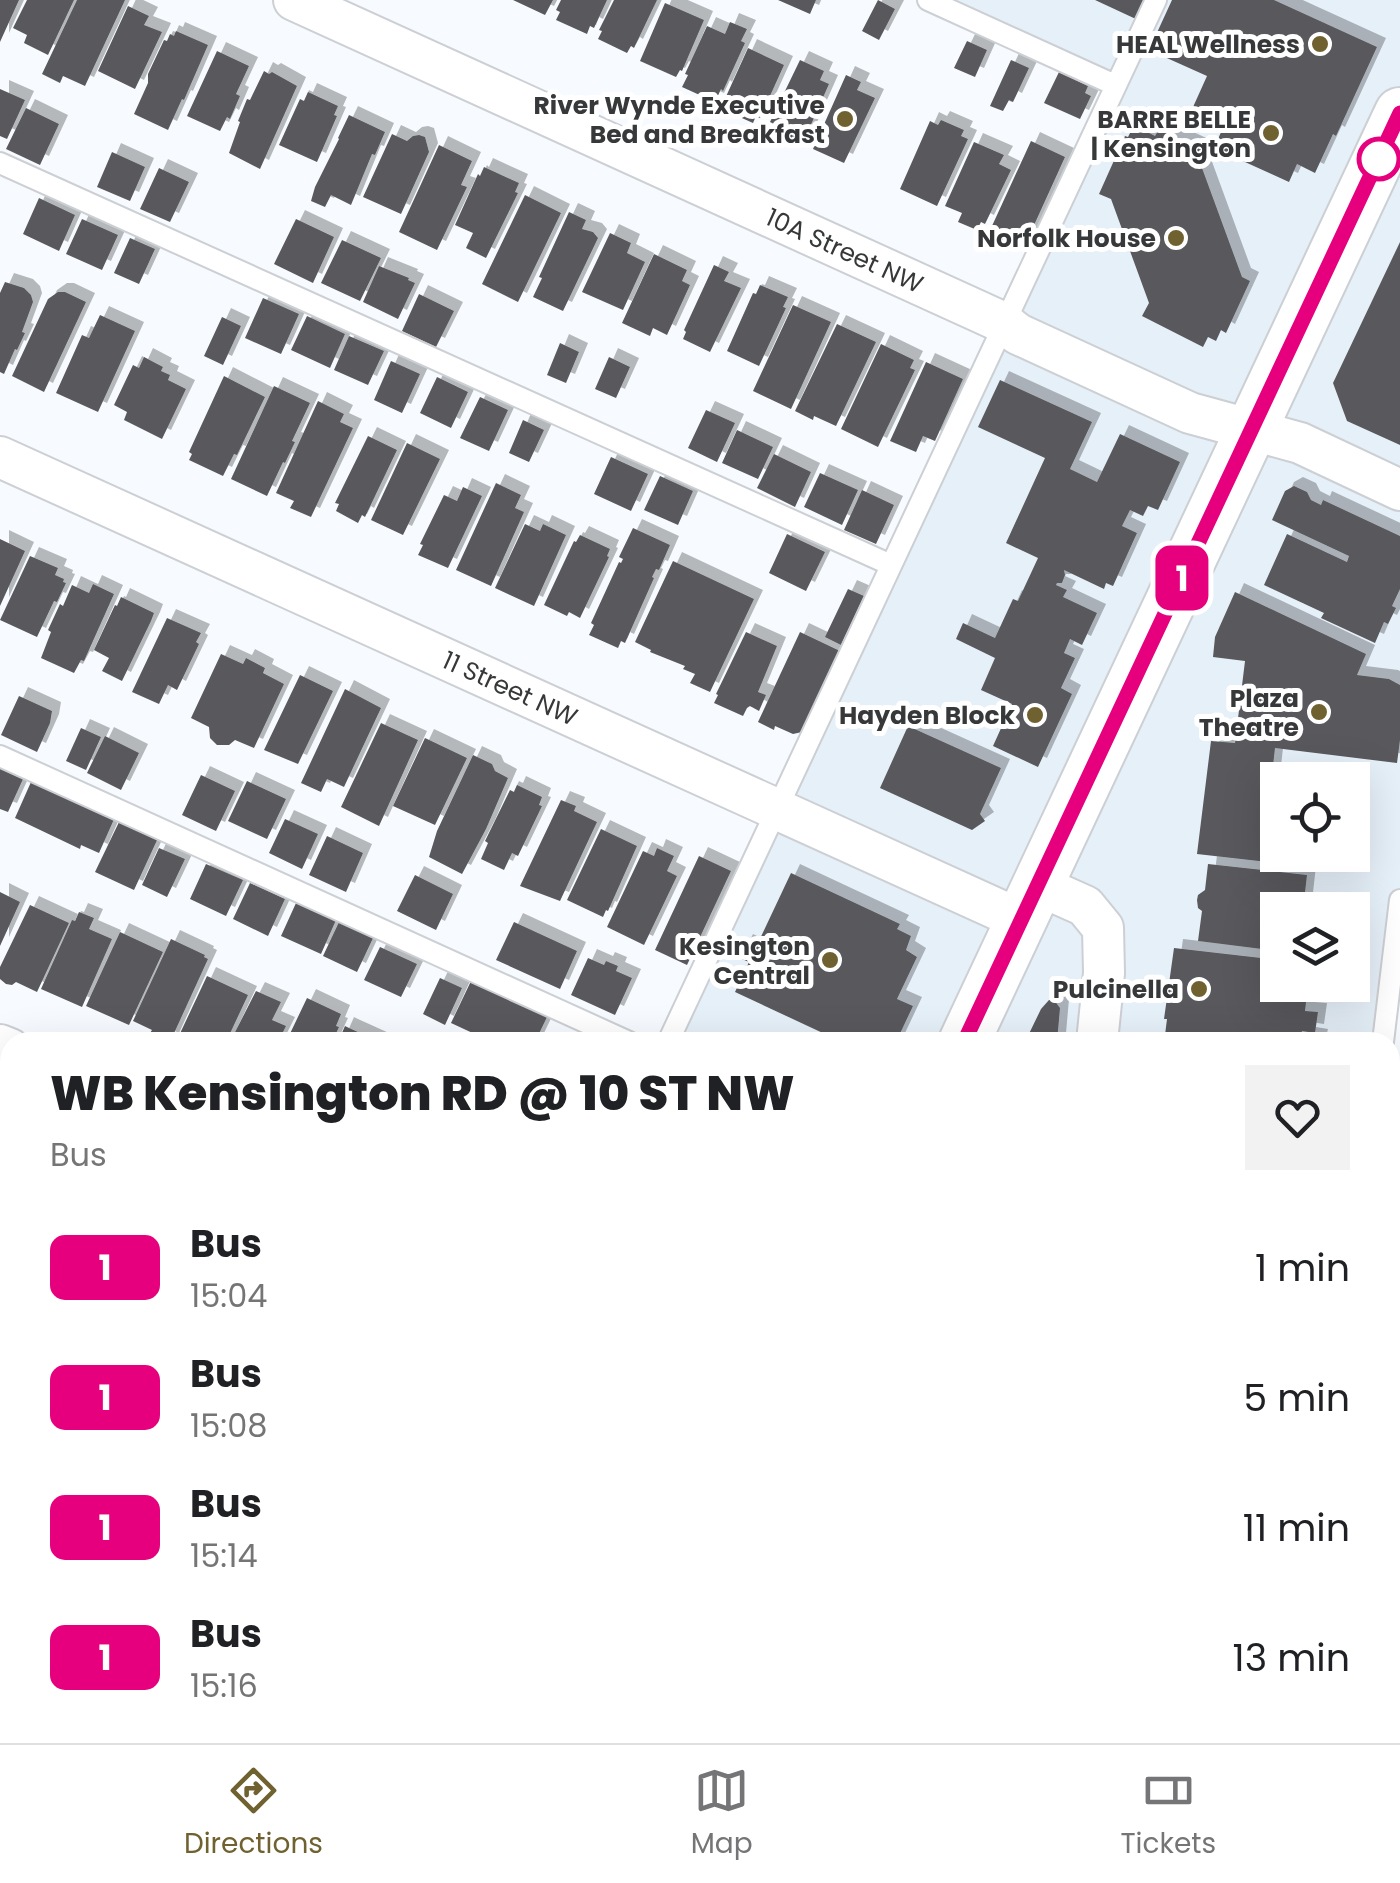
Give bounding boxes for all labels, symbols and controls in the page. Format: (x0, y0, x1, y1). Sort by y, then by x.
place label: HEAL Wellness (1116, 27, 1300, 62)
marker: HEAL Wellness (1309, 33, 1331, 55)
place label: River Wynde Executive Bed and Breakfast (533, 88, 825, 152)
place label: BARRE BELLE | Kensington (1091, 102, 1251, 166)
marker: River Wynde Executive Bed and Breakfast (834, 108, 856, 130)
marker: BARRE BELLE | Kensington (1260, 122, 1282, 144)
unlabelled marker (1358, 138, 1400, 180)
street label: 10A Street NW (760, 200, 929, 301)
place label: Norfolk House (977, 221, 1156, 256)
marker: Norfolk House (1165, 227, 1187, 249)
line badge: 1 (1150, 546, 1214, 610)
text: 1 (1175, 554, 1189, 603)
street label: 11 Street NW (437, 642, 583, 734)
place label: Plaza Theatre (1199, 681, 1299, 745)
place label: Hayden Block (839, 698, 1016, 733)
marker: Plaza Theatre (1308, 701, 1330, 723)
marker: Hayden Block (1024, 704, 1046, 726)
map controls (1260, 762, 1370, 1002)
button: locate (1260, 762, 1370, 872)
button: layers (1260, 892, 1370, 1002)
place label: Kesington Central (679, 929, 810, 993)
marker: Kesington Central (819, 949, 841, 971)
place label: Pulcinella (1053, 972, 1179, 1007)
marker: Pulcinella (1188, 978, 1210, 1000)
text: WB Kensington RD @ 10 ST NW (50, 1060, 795, 1127)
button: heart (1245, 1065, 1350, 1170)
text: Bus (50, 1132, 107, 1177)
text: Bus (190, 1217, 262, 1270)
text: 1 min (1255, 1241, 1350, 1294)
text: 1 (98, 1243, 112, 1292)
text: 15:04 (190, 1273, 267, 1318)
text: Bus (190, 1347, 262, 1400)
text: 5 min (1243, 1371, 1350, 1424)
text: 1 (98, 1373, 112, 1422)
text: 15:08 (190, 1403, 267, 1448)
text: Bus (190, 1477, 262, 1530)
text: 11 min (1243, 1501, 1350, 1554)
text: 1 (98, 1503, 112, 1552)
text: 15:14 (190, 1533, 258, 1578)
text: Bus (190, 1607, 262, 1660)
text: 13 min (1233, 1631, 1350, 1684)
text: 1 (98, 1633, 112, 1682)
text: 15:16 (190, 1663, 258, 1708)
tab: Directions (184, 1763, 323, 1865)
tab: Map (691, 1763, 753, 1865)
tab: Tickets (1120, 1763, 1216, 1865)

